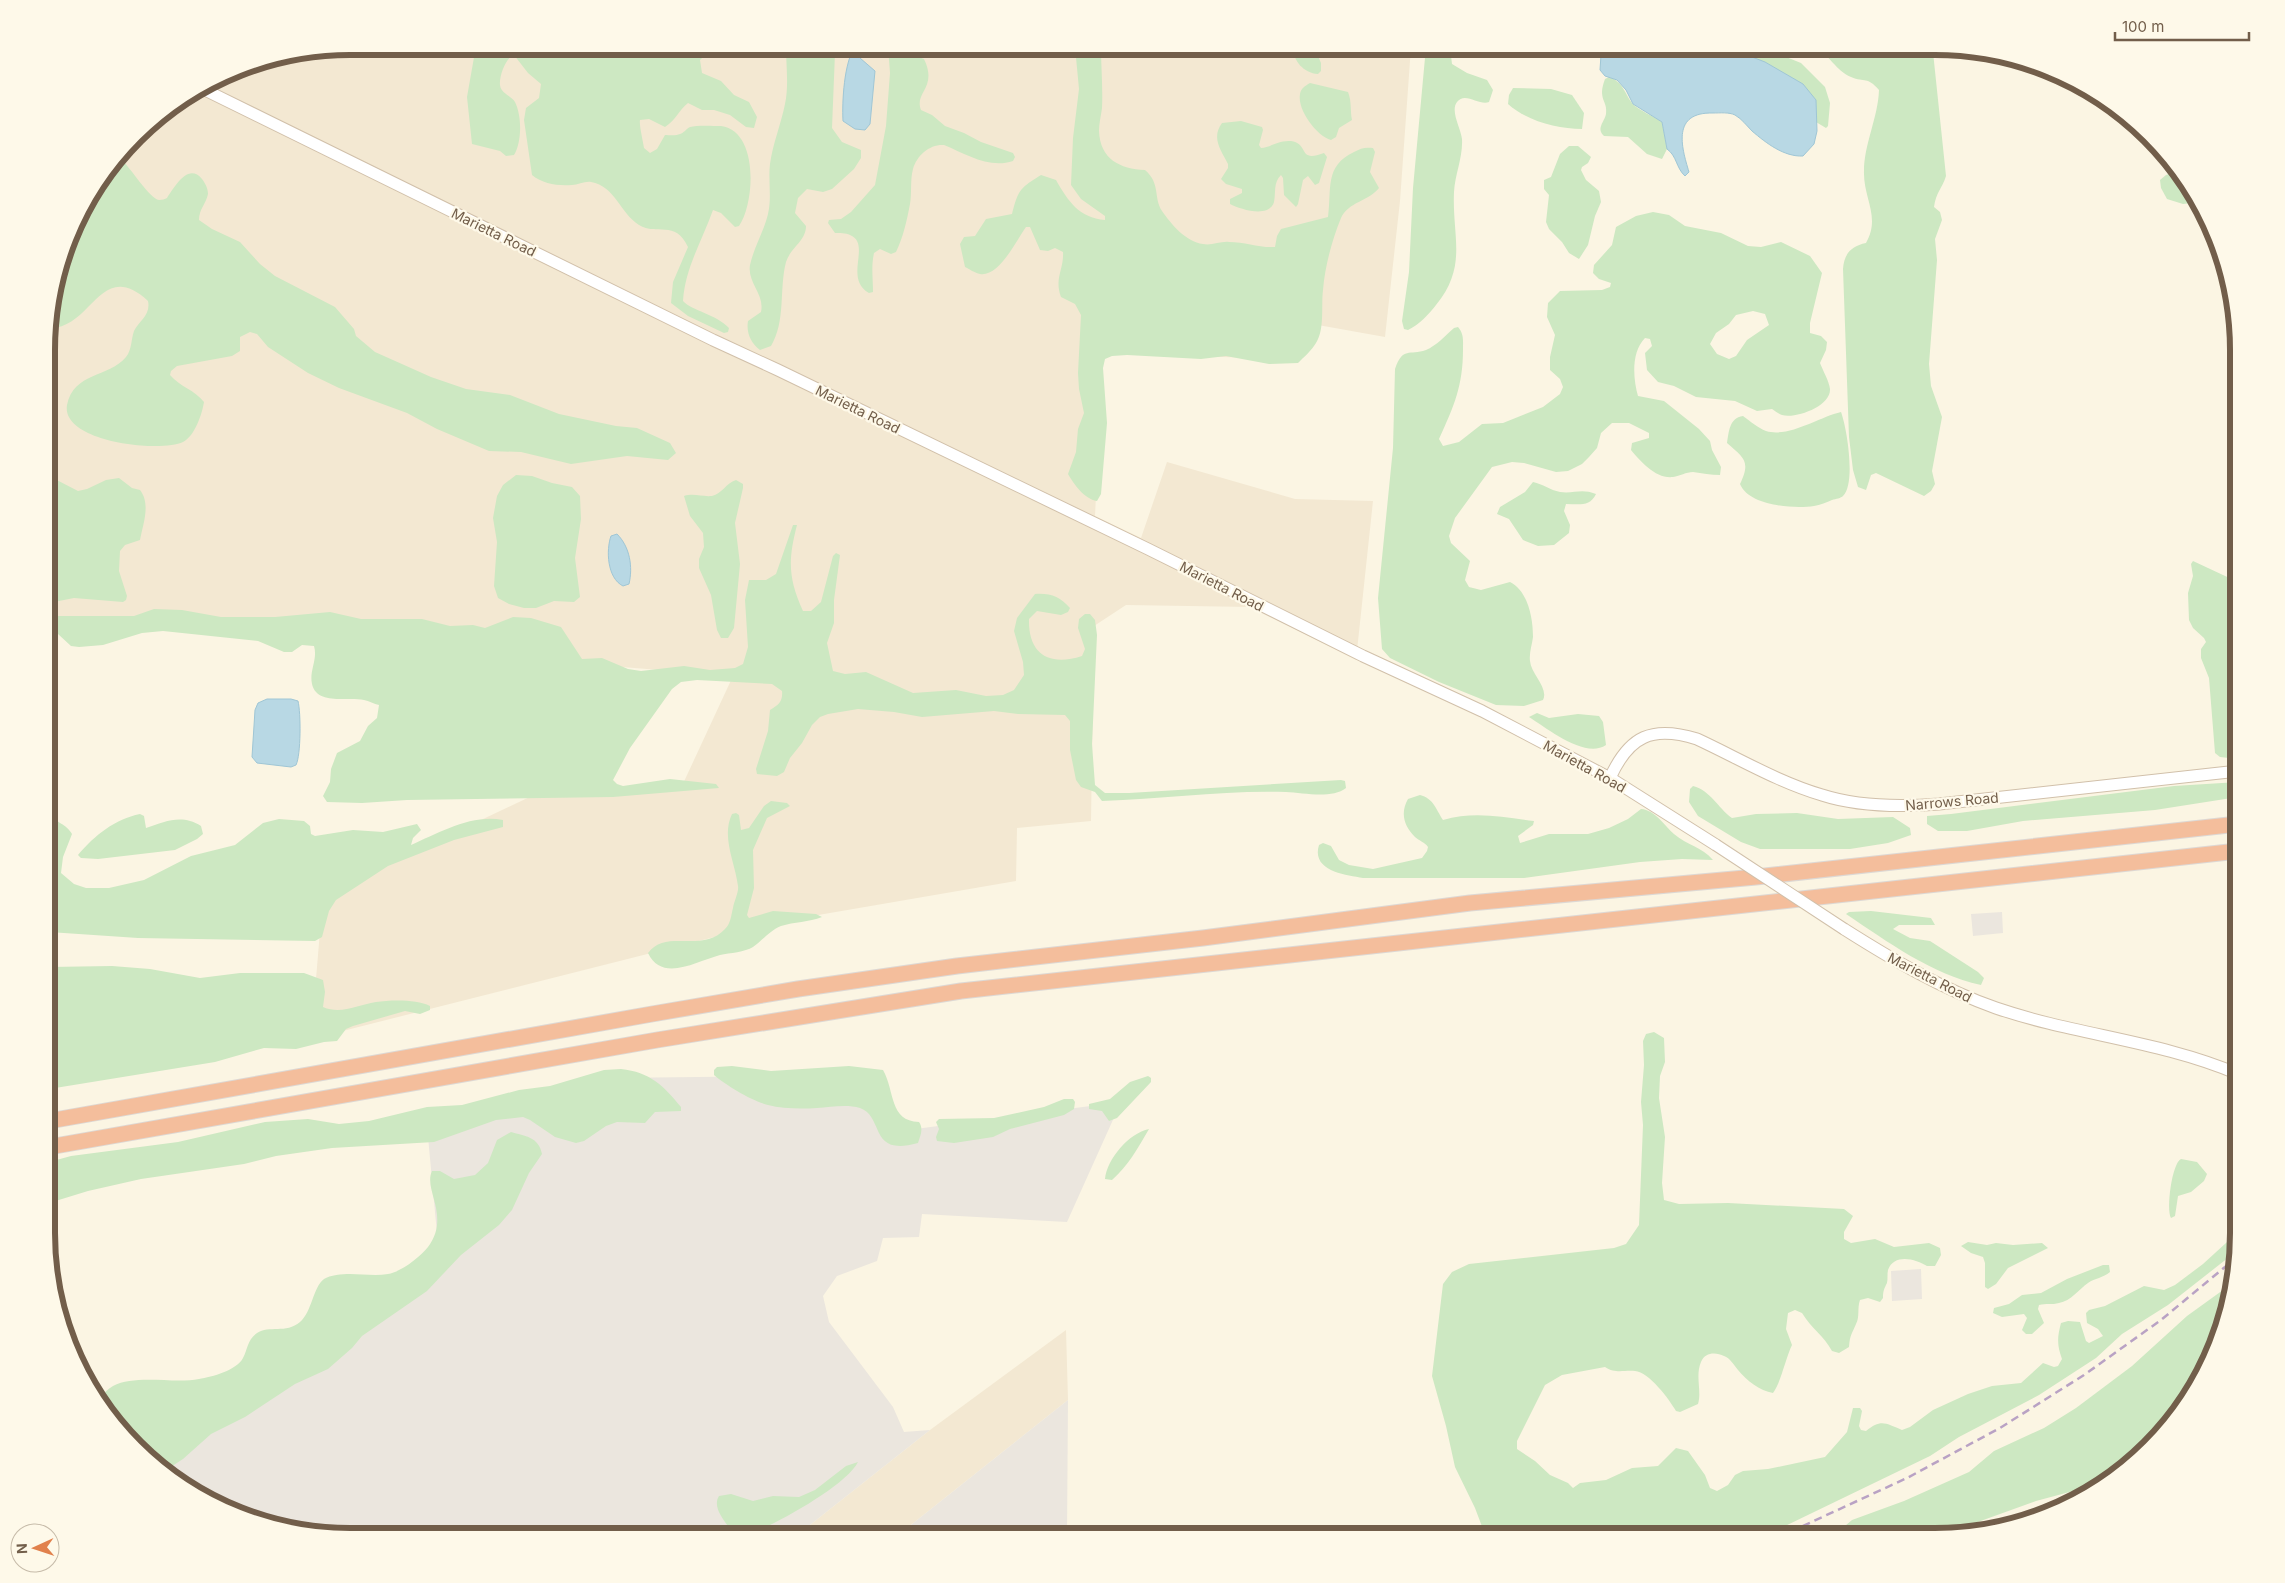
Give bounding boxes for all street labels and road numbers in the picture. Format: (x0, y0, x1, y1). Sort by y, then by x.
street label: Marietta Road (449, 204, 539, 260)
street label: Marietta Road (813, 381, 903, 437)
street label: Marietta Road (1177, 558, 1267, 614)
street label: Marietta Road (1541, 736, 1629, 796)
street label: Narrows Road (1905, 788, 1999, 814)
street label: Marietta Road (1885, 949, 1975, 1005)

